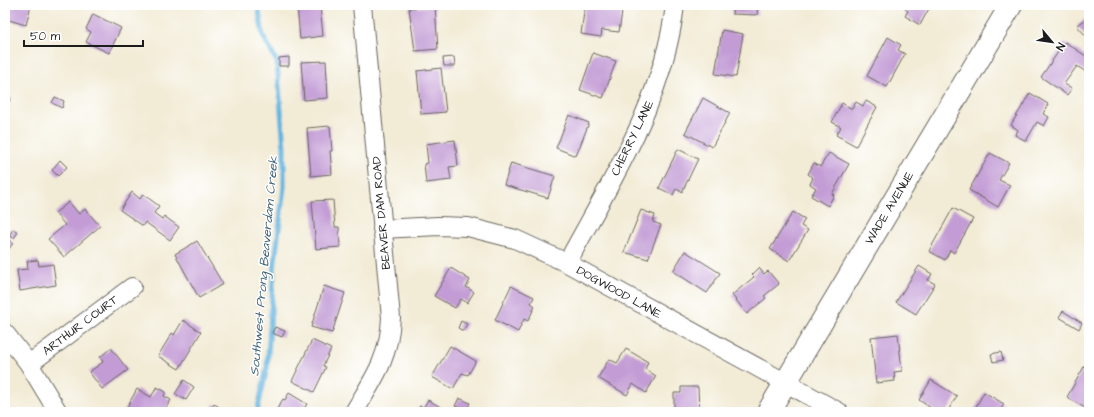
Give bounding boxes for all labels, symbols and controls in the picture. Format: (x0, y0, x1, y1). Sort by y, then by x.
scale bar (24, 22, 143, 48)
north arrow (1032, 22, 1072, 62)
text: 50 m (30, 28, 61, 45)
text: N (1052, 40, 1069, 53)
street label: CHERRY LANE (607, 98, 658, 179)
water label: Southwest Prong Beaverdam Creek (245, 154, 284, 377)
street label: BEAVER DAM ROAD (368, 155, 395, 270)
street label: WADE AVENUE (861, 169, 918, 248)
street label: DOGWOOD LANE (573, 262, 664, 323)
street label: ARTHUR COURT (39, 291, 122, 359)

